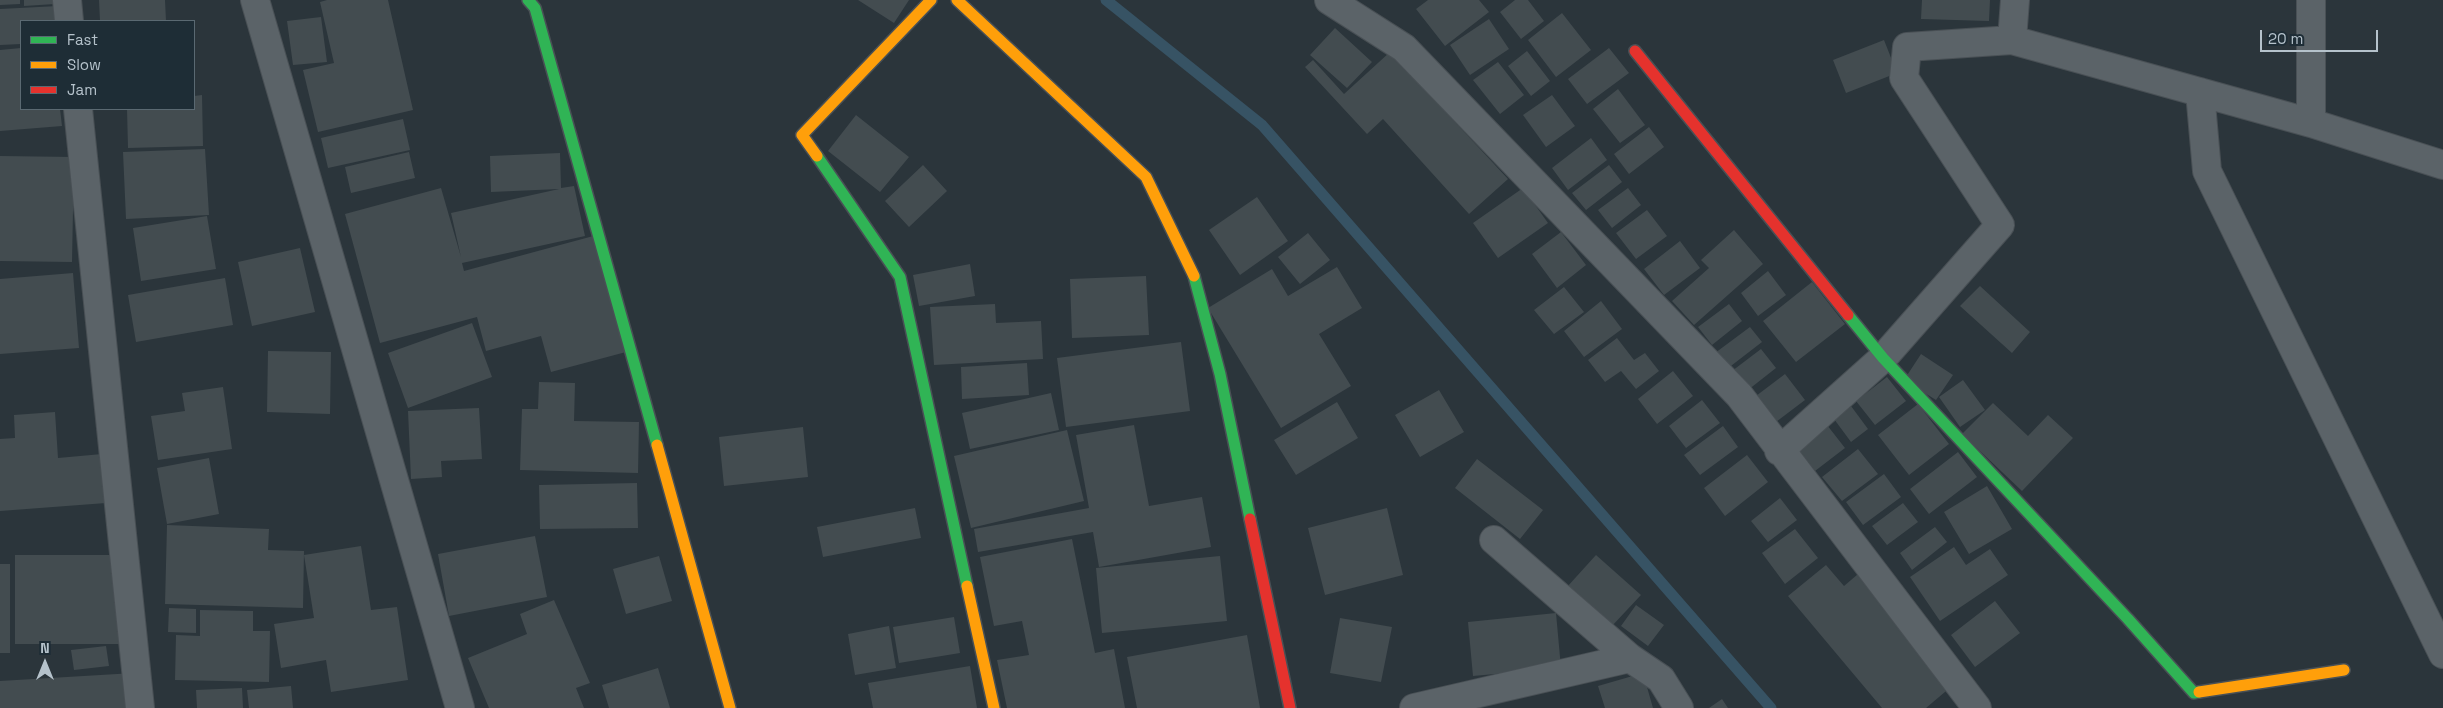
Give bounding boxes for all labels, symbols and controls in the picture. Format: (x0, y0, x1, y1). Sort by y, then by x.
legend (20, 20, 195, 110)
scale bar (2263, 20, 2380, 52)
text: 20 m (2268, 29, 2303, 48)
text: Fast (67, 30, 98, 49)
text: Slow (67, 55, 101, 74)
text: Jam (67, 80, 97, 99)
north arrow (20, 638, 70, 688)
text: N (40, 639, 50, 657)

